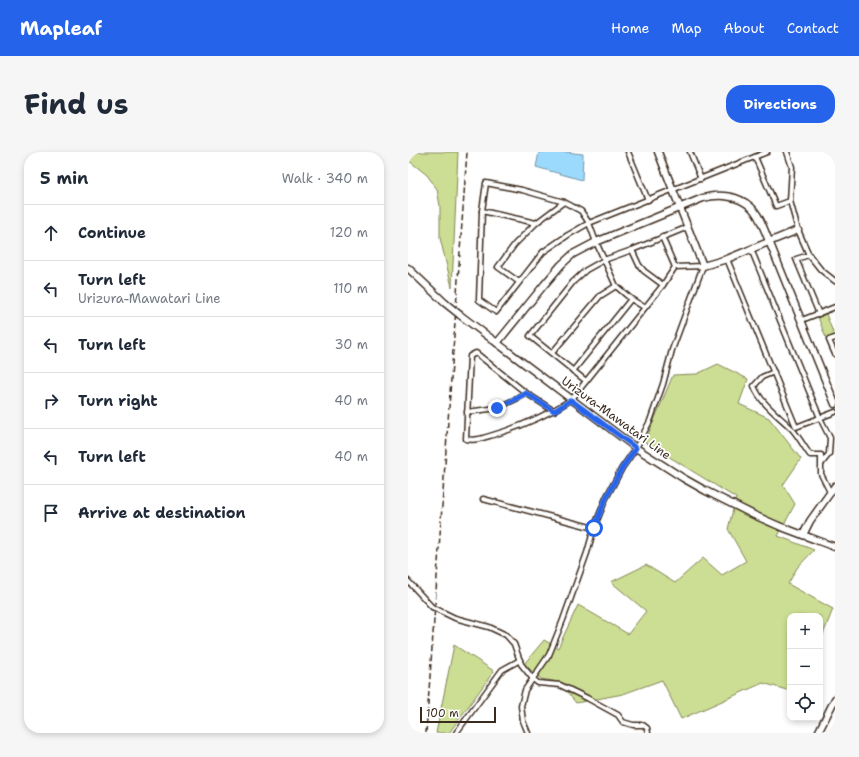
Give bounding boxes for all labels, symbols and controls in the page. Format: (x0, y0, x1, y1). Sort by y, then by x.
text: Mapleaf (20, 16, 102, 41)
text: Home (611, 19, 650, 37)
text: Map (672, 19, 702, 37)
text: About (724, 19, 765, 37)
text: Contact (787, 19, 839, 37)
text: Find us (24, 85, 129, 123)
button: Directions (726, 85, 835, 123)
text: 5 min (40, 167, 88, 189)
text: Walk · 340 m (282, 170, 368, 187)
icon: ahead (40, 222, 62, 244)
text: Continue (78, 223, 146, 243)
text: 120 m (330, 224, 368, 241)
text: Turn left (78, 270, 146, 290)
icon: left (40, 278, 62, 300)
text: 110 m (333, 280, 368, 297)
text: Urizura-Mawatari Line (78, 290, 221, 307)
icon: left (40, 334, 62, 356)
text: Turn left (78, 335, 146, 355)
text: 30 m (334, 336, 368, 353)
street label: Urizura-Mawatari Line (558, 373, 674, 463)
icon: right (40, 390, 62, 412)
text: Turn right (78, 391, 158, 411)
text: 40 m (334, 392, 368, 409)
route end (488, 399, 506, 417)
icon: left (40, 446, 62, 468)
text: Turn left (78, 447, 146, 467)
text: 40 m (334, 448, 368, 465)
icon: arrive (40, 502, 62, 524)
text: Arrive at destination (78, 503, 246, 523)
route start (585, 519, 603, 537)
map controls (787, 613, 823, 721)
button: + (787, 613, 823, 649)
button: − (787, 649, 823, 685)
button: locate (787, 685, 823, 721)
scale bar (420, 705, 496, 724)
text: 100 m (426, 706, 459, 721)

